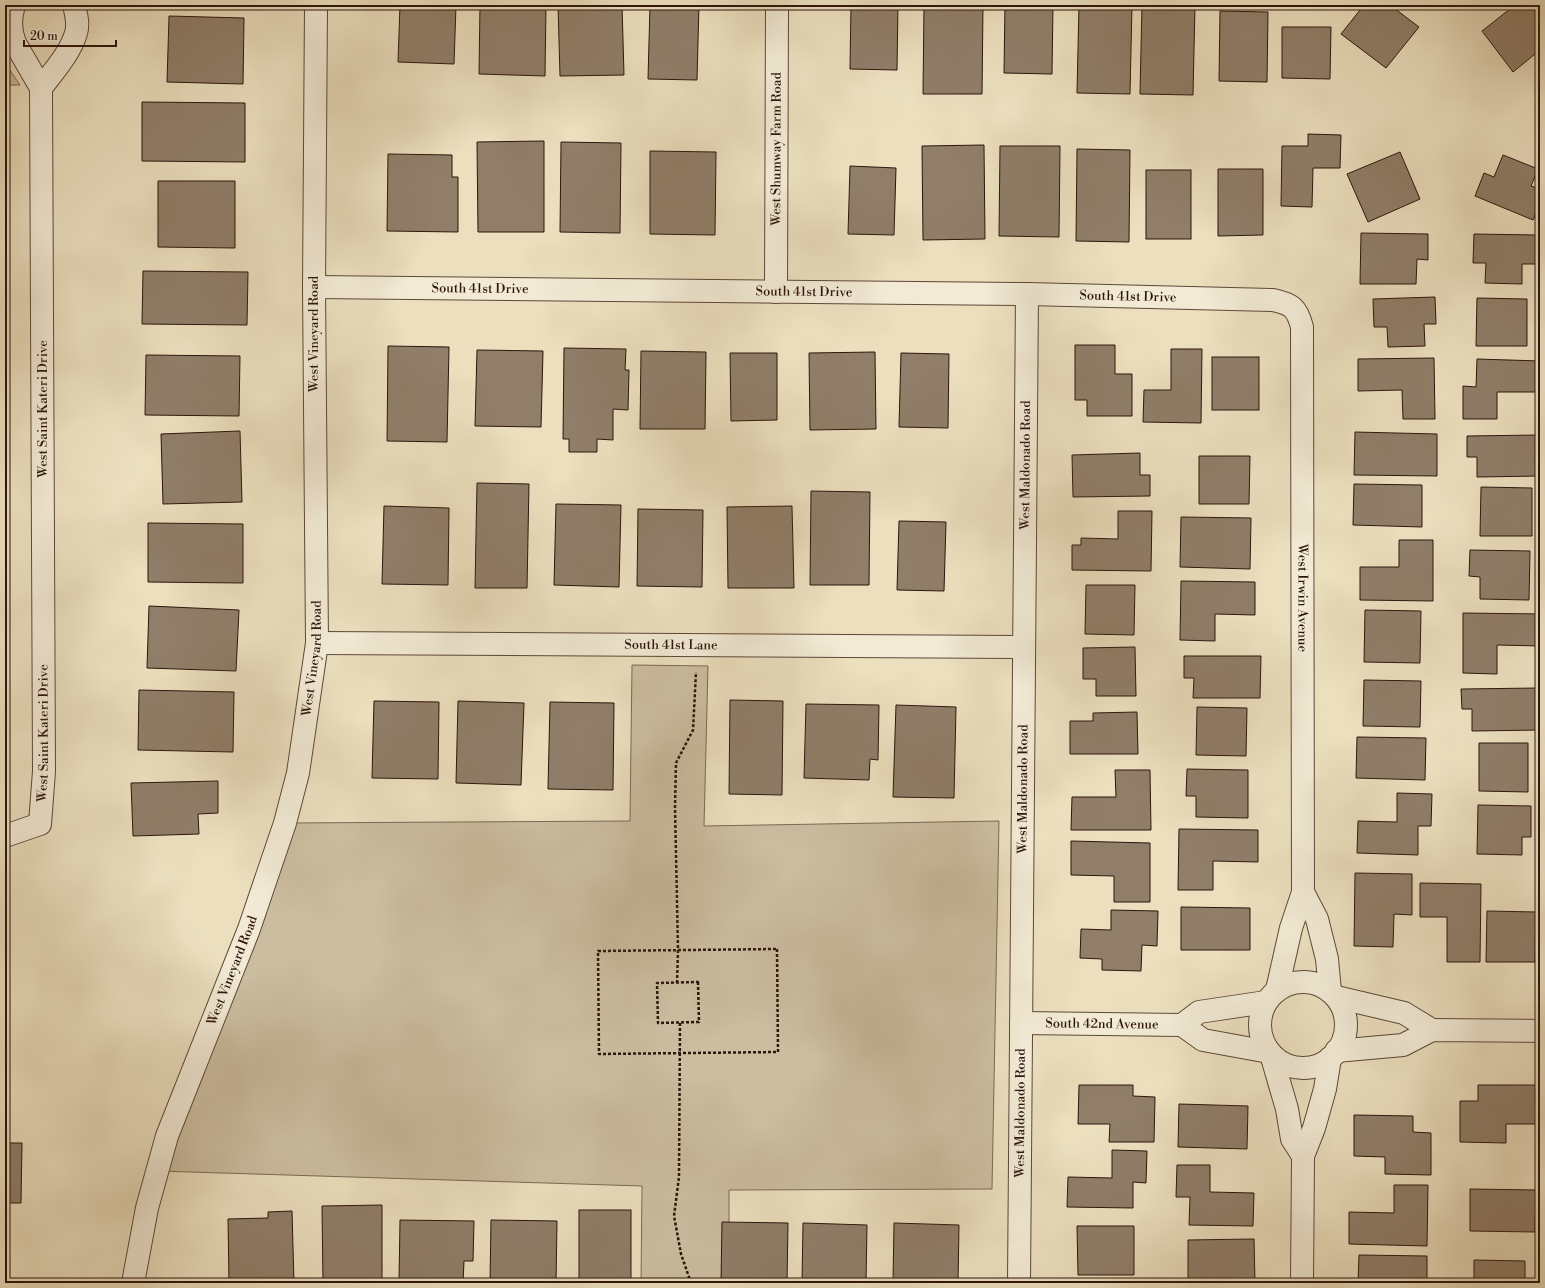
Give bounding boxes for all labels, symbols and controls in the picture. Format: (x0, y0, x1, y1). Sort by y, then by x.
scale bar (24, 22, 116, 48)
text: 20 m (30, 29, 58, 44)
street label: West Shumway Farm Road (768, 72, 785, 227)
street label: West Vineyard Road (306, 275, 322, 393)
street label: South 41st Drive (431, 280, 529, 297)
street label: South 41st Drive (755, 283, 853, 300)
street label: South 41st Drive (1079, 287, 1177, 306)
street label: West Saint Kateri Drive (35, 340, 51, 479)
street label: West Maldonado Road (1017, 400, 1034, 531)
street label: West Irwin Avenue (1294, 543, 1311, 652)
street label: West Vineyard Road (298, 600, 325, 718)
street label: South 41st Lane (624, 637, 718, 653)
street label: West Saint Kateri Drive (34, 664, 52, 804)
street label: West Maldonado Road (1014, 724, 1032, 855)
street label: West Vineyard Road (203, 913, 261, 1029)
street label: South 42nd Avenue (1045, 1015, 1159, 1033)
street label: West Maldonado Road (1012, 1048, 1029, 1179)

